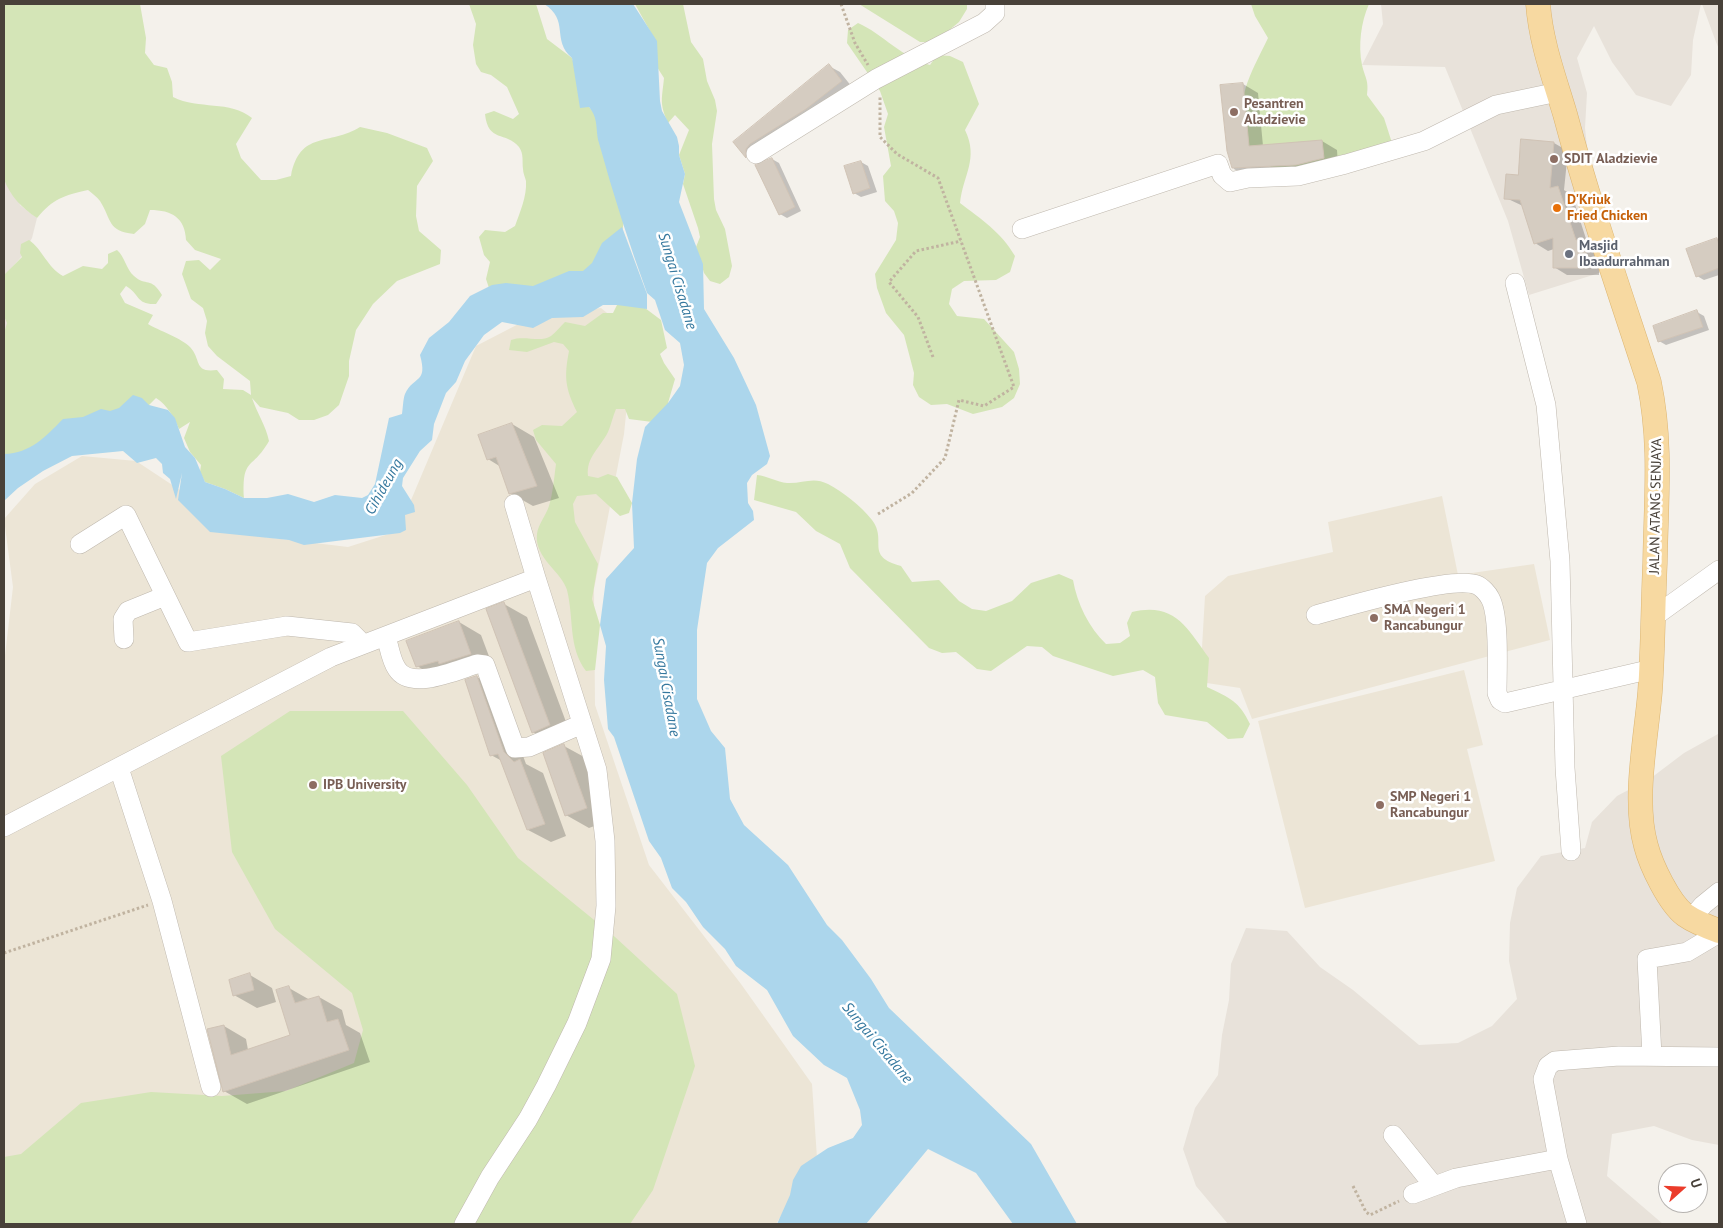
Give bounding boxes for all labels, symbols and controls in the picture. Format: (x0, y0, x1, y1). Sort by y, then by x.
place label: Pesantren Aladzievie (1244, 96, 1306, 128)
marker: Pesantren Aladzievie (1228, 106, 1240, 118)
place label: SDIT Aladzievie (1564, 151, 1658, 167)
marker: SDIT Aladzievie (1548, 153, 1560, 165)
place label: D'Kriuk Fried Chicken (1567, 192, 1648, 224)
marker: D'Kriuk Fried Chicken (1551, 202, 1563, 214)
water label: Sungai Cisadane (654, 230, 700, 332)
place label: Masjid Ibaadurrahman (1579, 238, 1670, 270)
marker: Masjid Ibaadurrahman (1563, 248, 1575, 260)
street label: JALAN ATANG SENJAYA (1646, 438, 1666, 574)
water label: Cihideung (361, 456, 407, 518)
place label: SMA Negeri 1 Rancabungur (1384, 602, 1466, 634)
marker: SMA Negeri 1 Rancabungur (1368, 612, 1380, 624)
water label: Sungai Cisadane (648, 636, 684, 738)
place label: IPB University (323, 777, 407, 793)
marker: IPB University (307, 779, 319, 791)
place label: SMP Negeri 1 Rancabungur (1390, 789, 1471, 822)
marker: SMP Negeri 1 Rancabungur (1374, 799, 1386, 811)
water label: Sungai Cisadane (838, 999, 916, 1087)
north arrow (1658, 1163, 1708, 1213)
text: U (1686, 1176, 1706, 1190)

